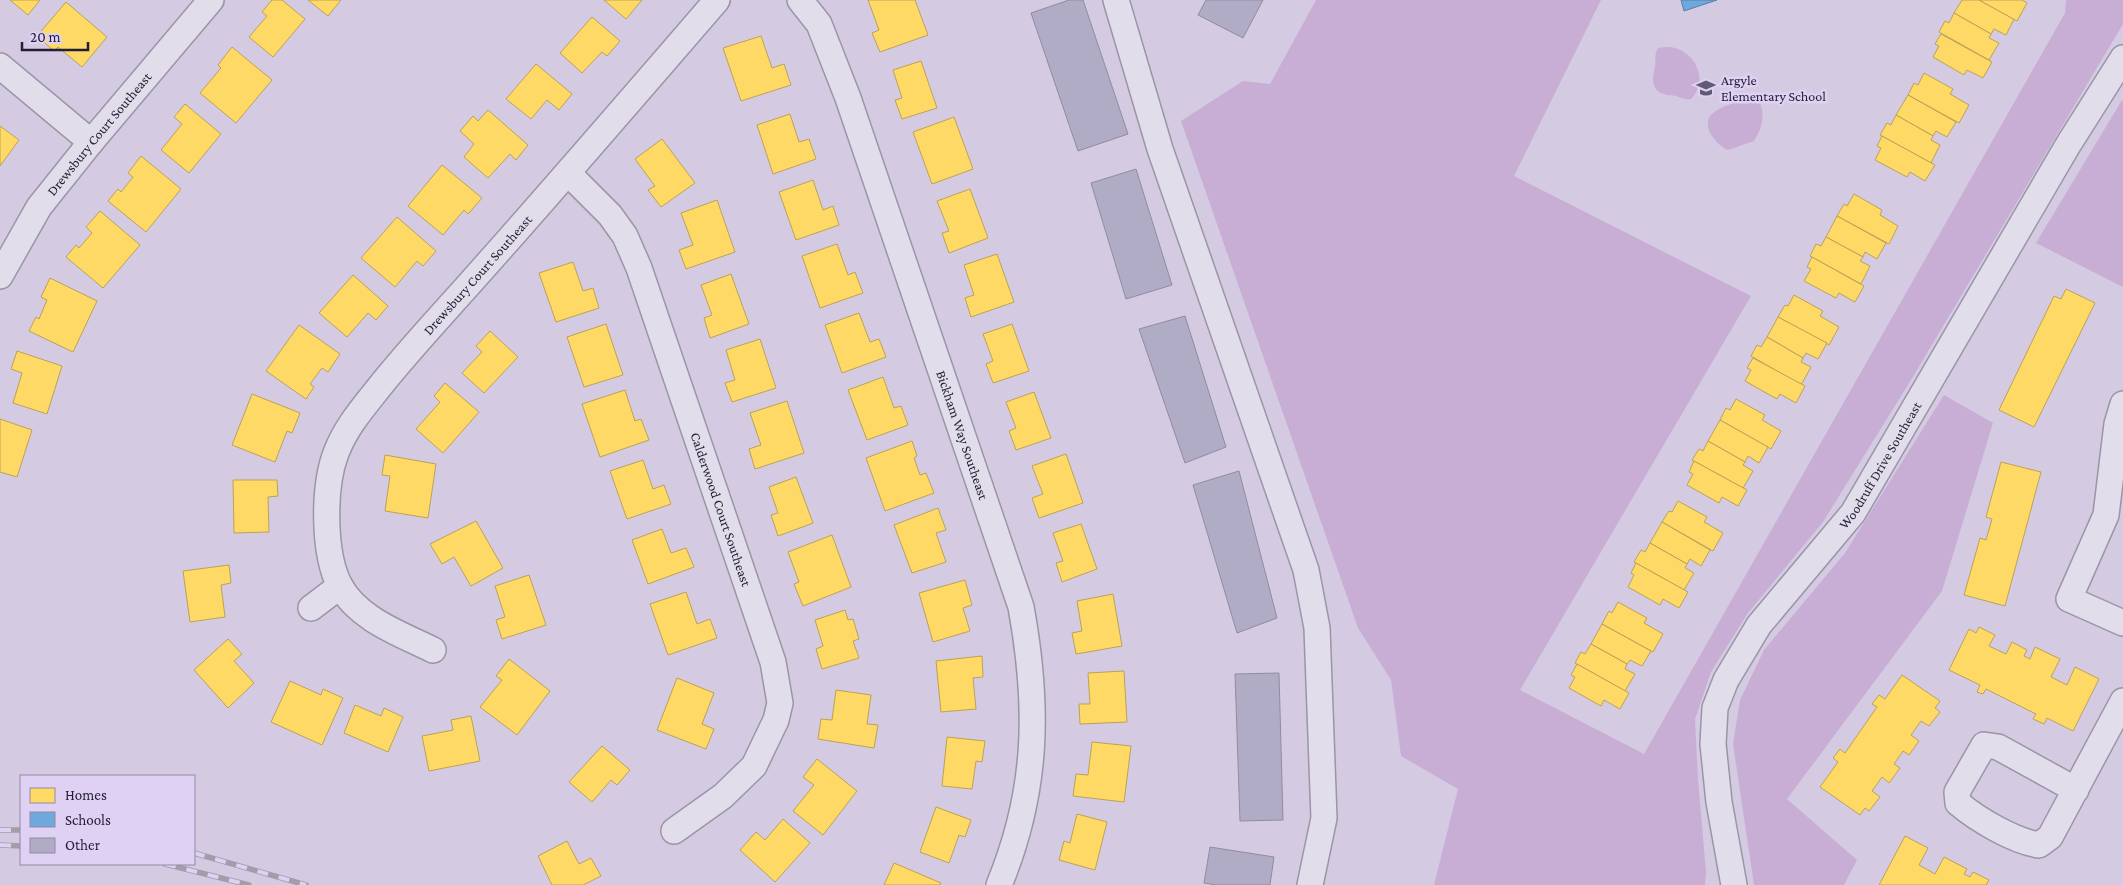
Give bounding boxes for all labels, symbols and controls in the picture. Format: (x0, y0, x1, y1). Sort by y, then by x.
scale bar (22, 20, 89, 52)
text: 20 m (30, 29, 61, 45)
street label: Drewsbury Court Southeast (43, 68, 155, 199)
place label: Argyle Elementary School (1721, 72, 1826, 104)
school or university icon: Argyle Elementary School (1695, 77, 1717, 99)
street label: Drewsbury Court Southeast (420, 211, 535, 338)
street label: Bickham Way Southeast (933, 368, 992, 502)
street label: Woodruff Drive Southeast (1835, 398, 1925, 532)
street label: Calderwood Court Southeast (687, 430, 755, 589)
legend (20, 775, 195, 865)
text: Homes (65, 787, 107, 803)
text: Schools (65, 812, 111, 828)
text: Other (65, 837, 101, 853)

